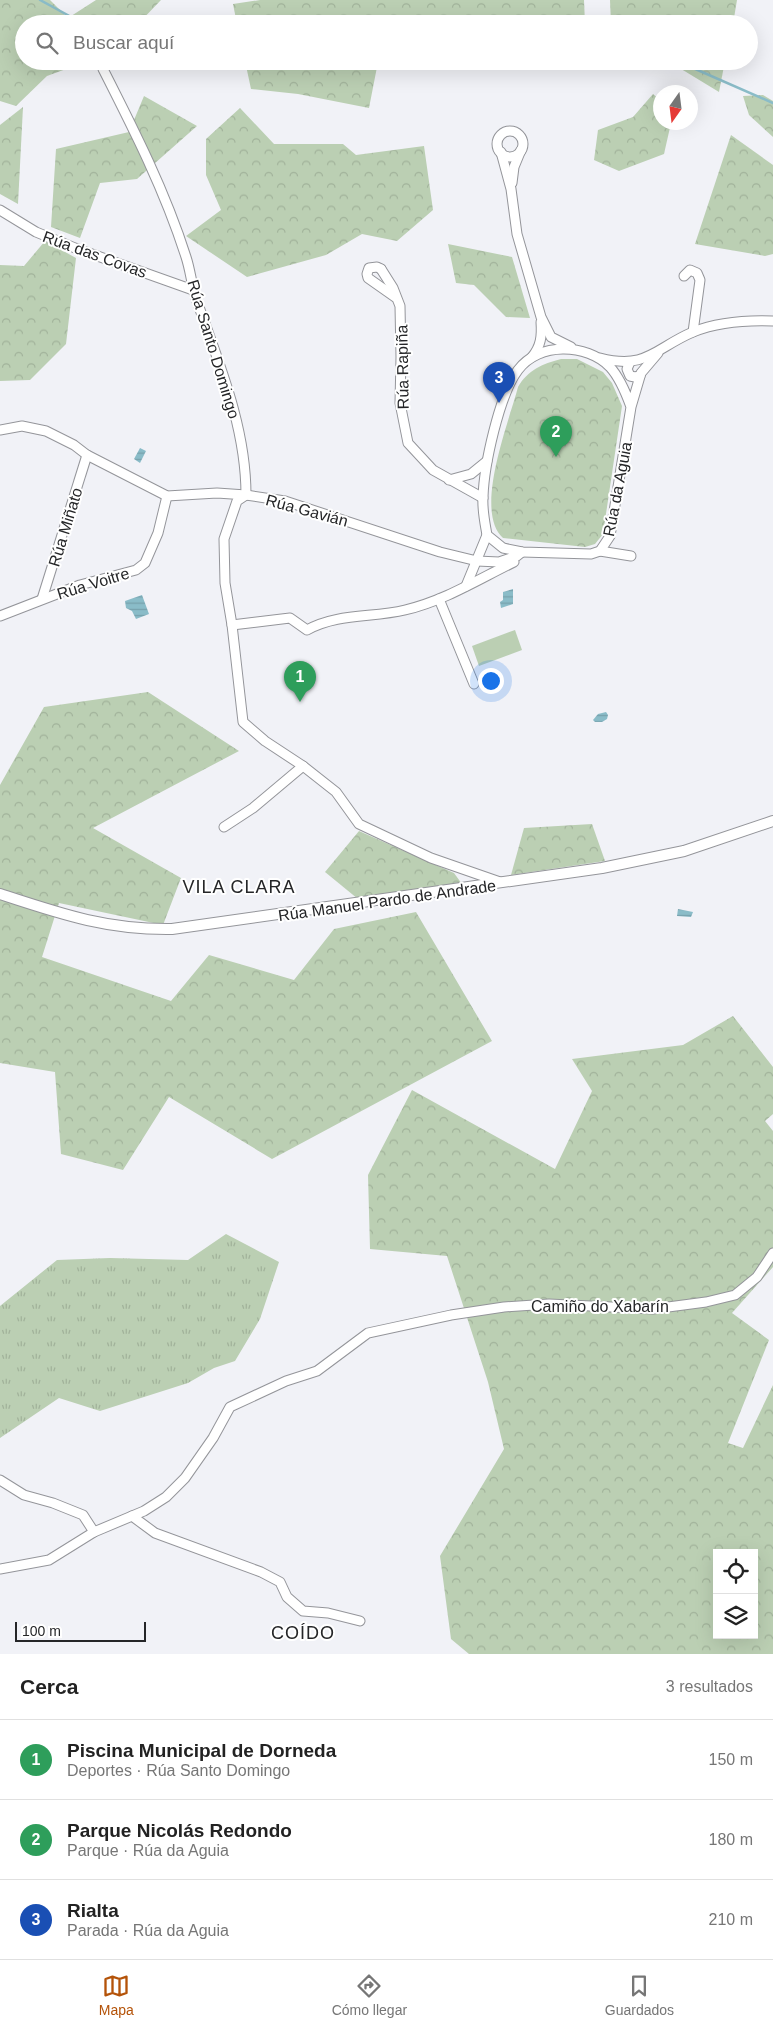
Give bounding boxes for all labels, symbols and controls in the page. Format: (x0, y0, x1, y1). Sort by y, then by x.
search box (15, 15, 758, 70)
icon: search (33, 29, 61, 57)
text: Buscar aquí (73, 32, 174, 53)
north arrow (653, 85, 698, 130)
street label: Rúa das Covas (41, 228, 149, 281)
street label: Rúa Santo Domingo (184, 278, 243, 421)
street label: Rúa Rapiña (393, 324, 412, 409)
pin: 3 (483, 362, 515, 403)
pin: 2 (540, 416, 572, 457)
street label: Rúa da Aguia (600, 440, 635, 538)
street label: Rúa Miñato (45, 485, 86, 569)
street label: Rúa Gavián (264, 491, 350, 530)
street label: Rúa Voitre (55, 564, 131, 603)
pin: 1 (284, 661, 316, 702)
your location (478, 668, 504, 694)
district label: VILA CLARA (182, 877, 296, 897)
street label: Rúa Manuel Pardo de Andrade (277, 877, 497, 924)
street label: Camiño do Xabarín (531, 1298, 669, 1315)
map controls (713, 1549, 758, 1639)
button: locate (713, 1549, 758, 1594)
button: layers (713, 1594, 758, 1639)
scale bar (15, 1619, 146, 1642)
text: 100 m (22, 1623, 61, 1639)
district label: COÍDO (271, 1623, 335, 1643)
text: Cerca (20, 1675, 78, 1698)
text: 3 resultados (666, 1678, 753, 1695)
text: Piscina Municipal de Dorneda (67, 1740, 336, 1761)
text: 1 (32, 1751, 40, 1768)
text: 150 m (709, 1751, 753, 1768)
text: Deportes · Rúa Santo Domingo (67, 1762, 290, 1779)
text: Parque Nicolás Redondo (67, 1820, 292, 1841)
text: 2 (32, 1831, 40, 1848)
text: 180 m (709, 1831, 753, 1848)
text: Parque · Rúa da Aguia (67, 1842, 229, 1859)
text: Rialta (67, 1900, 119, 1921)
text: 3 (32, 1911, 40, 1928)
text: 210 m (709, 1911, 753, 1928)
text: Parada · Rúa da Aguia (67, 1922, 229, 1939)
tab: Mapa (99, 1972, 134, 2018)
tab: Cómo llegar (332, 1972, 407, 2018)
tab: Guardados (605, 1972, 674, 2018)

